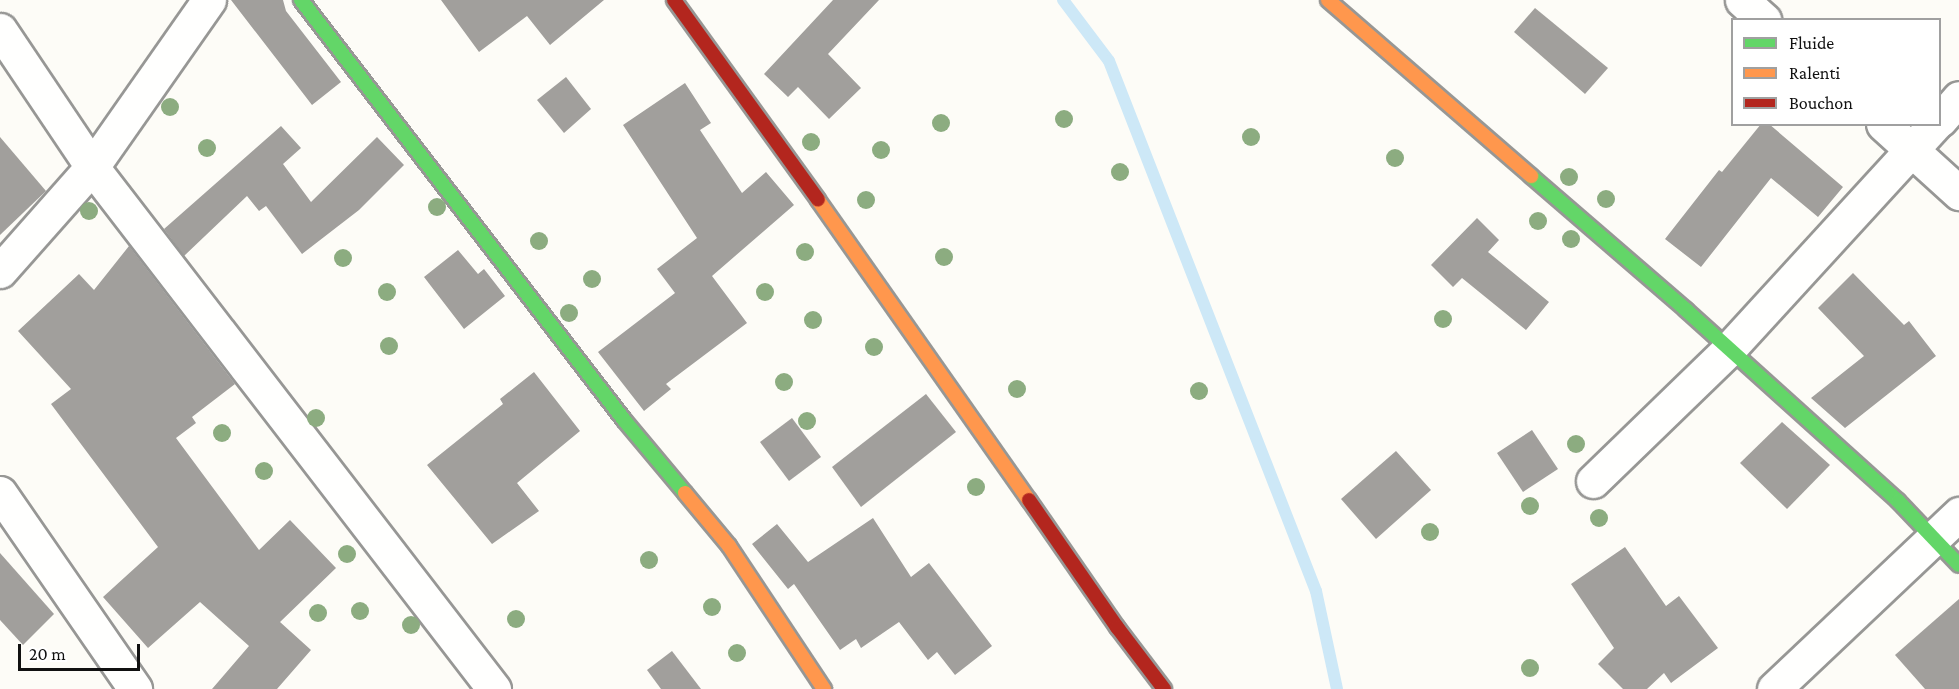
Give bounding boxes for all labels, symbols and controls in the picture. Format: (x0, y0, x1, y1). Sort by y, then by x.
legend (1731, 18, 1941, 126)
text: Fluide (1789, 33, 1834, 53)
text: Ralenti (1789, 63, 1840, 83)
text: Bouchon (1789, 93, 1853, 113)
scale bar (21, 632, 142, 670)
text: 20 m (29, 644, 66, 664)

